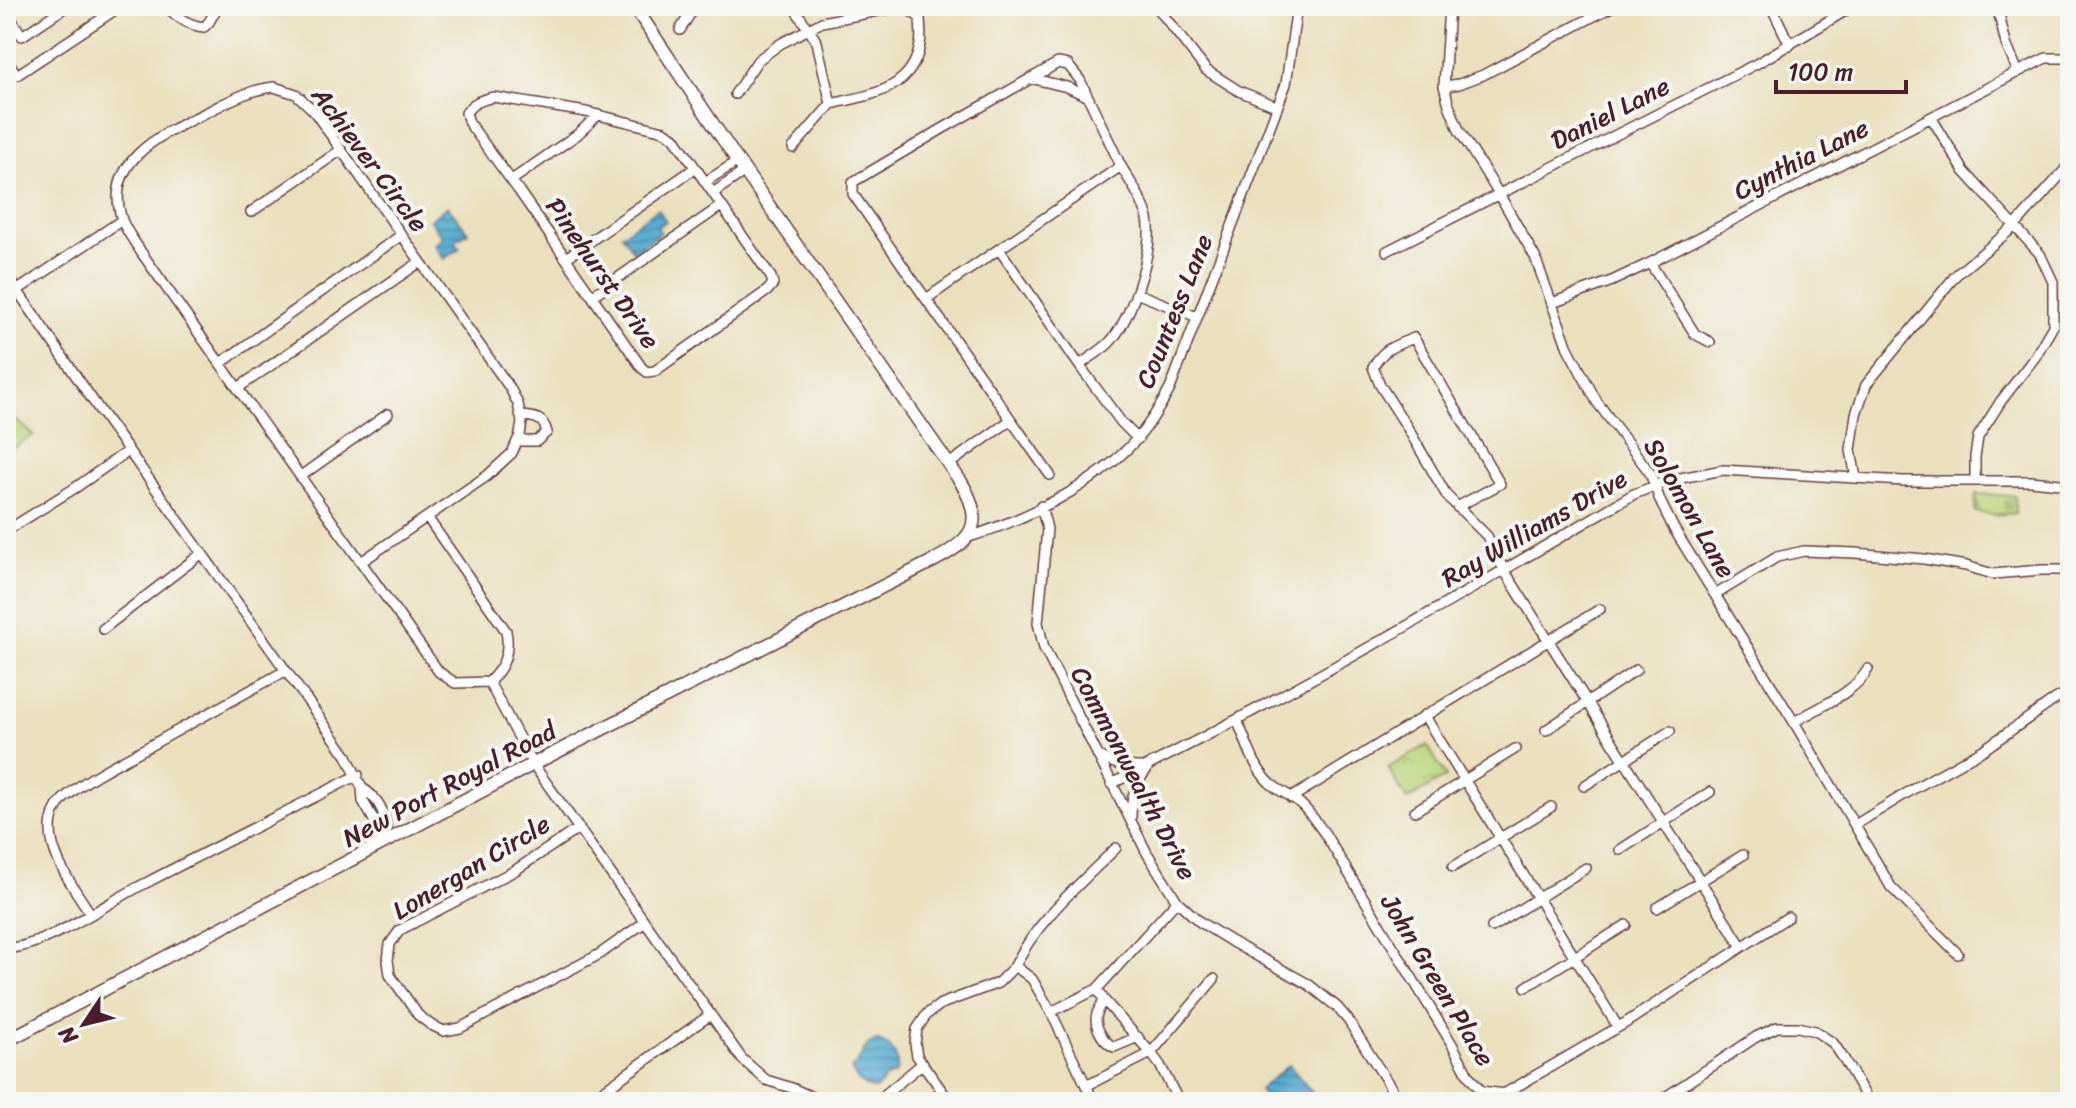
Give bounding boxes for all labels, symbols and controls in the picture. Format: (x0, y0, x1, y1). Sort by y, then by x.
scale bar (1776, 44, 1906, 94)
text: 100 m (1788, 51, 1853, 93)
street label: Daniel Lane (1542, 63, 1678, 163)
street label: Achiever Circle (299, 75, 441, 242)
street label: Cynthia Lane (1725, 105, 1877, 213)
street label: Pinehurst Drive (533, 187, 673, 359)
street label: Countess Lane (1122, 227, 1226, 395)
street label: Solomon Lane (1631, 429, 1749, 587)
street label: Ray Williams Drive (1432, 456, 1636, 600)
street label: Commonwealth Drive (1058, 657, 1210, 889)
street label: New Port Royal Road (333, 707, 567, 860)
street label: Lonergan Circle (383, 801, 559, 933)
street label: John Green Place (1368, 884, 1508, 1075)
north arrow (44, 984, 124, 1064)
text: N (47, 1017, 89, 1053)

